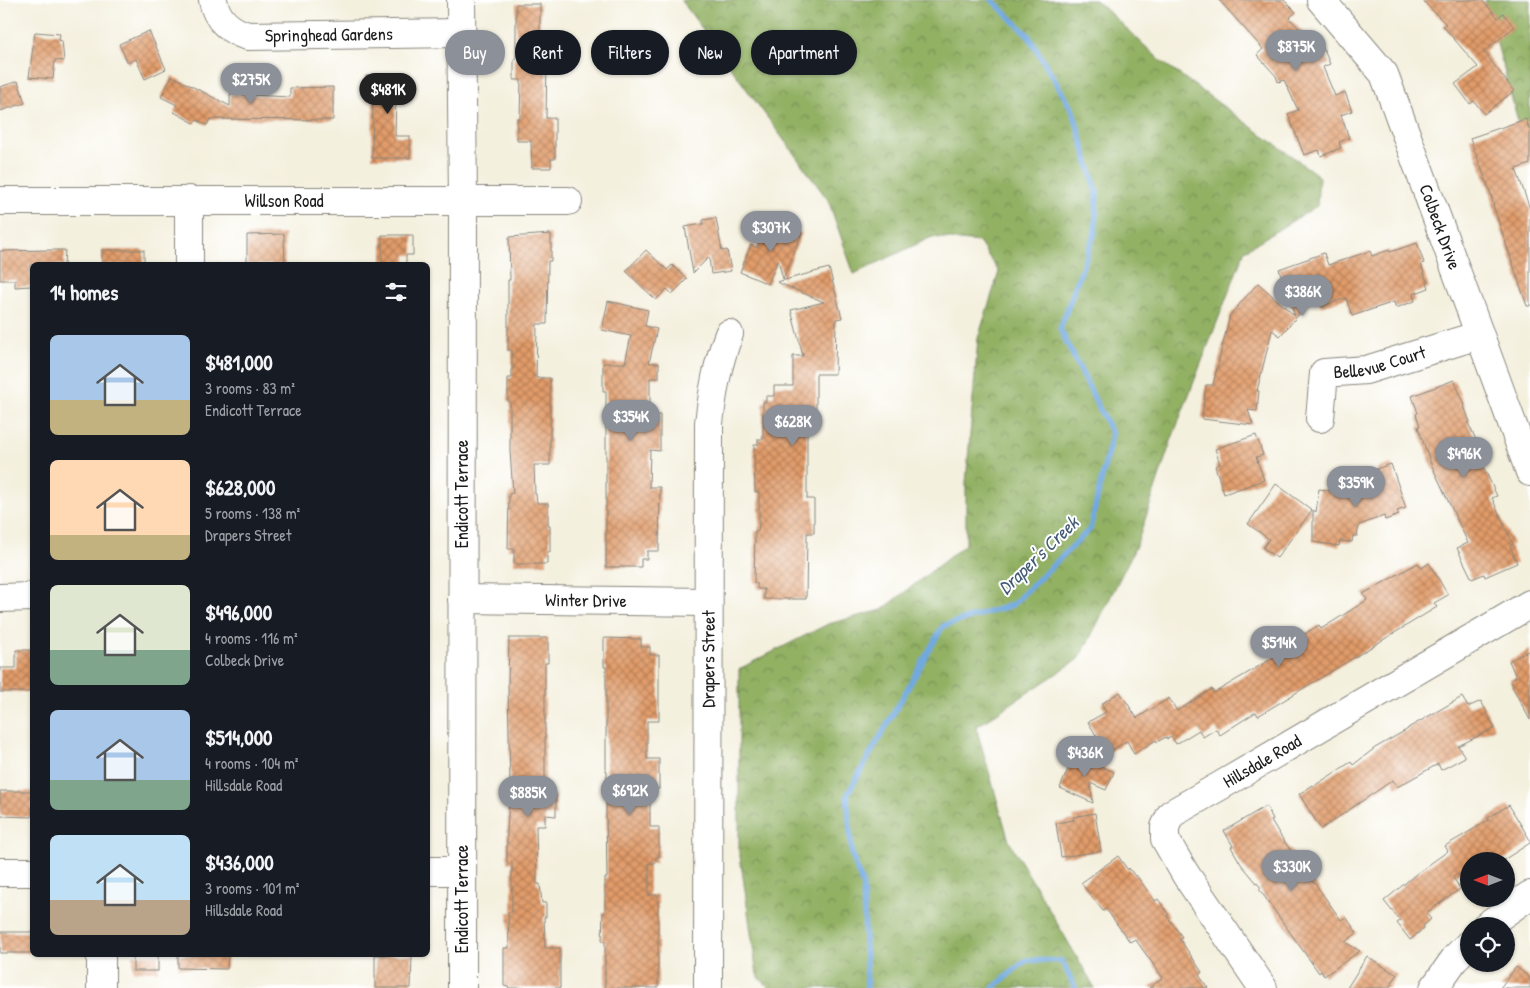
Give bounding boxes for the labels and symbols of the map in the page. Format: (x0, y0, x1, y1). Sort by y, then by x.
street label: Springhead Gardens (265, 21, 393, 48)
pin: $875K (1261, 30, 1331, 72)
pin: $275K (216, 62, 286, 105)
pin: $481K (353, 72, 423, 115)
street label: Colbeck Drive (1413, 181, 1468, 273)
street label: Willson Road (245, 188, 323, 213)
pin: $307K (736, 210, 806, 253)
pin: $386K (1268, 274, 1338, 317)
street label: Bellevue Court (1333, 339, 1429, 384)
pin: $354K (596, 400, 666, 442)
pin: $628K (758, 404, 828, 447)
pin: $496K (1429, 436, 1499, 479)
street label: Endicott Terrace (449, 440, 474, 548)
pin: $359K (1321, 466, 1391, 508)
water label: Draper's Creek (992, 509, 1085, 600)
street label: Winter Drive (545, 587, 627, 613)
street label: Drapers Street (695, 609, 721, 708)
pin: $514K (1244, 626, 1314, 668)
street label: Hillsdale Road (1218, 728, 1306, 794)
pin: $436K (1050, 736, 1120, 778)
pin: $692K (595, 774, 665, 816)
pin: $885K (493, 776, 563, 818)
street label: Endicott Terrace (449, 845, 474, 953)
pin: $330K (1257, 850, 1327, 892)
north arrow (1460, 852, 1515, 908)

